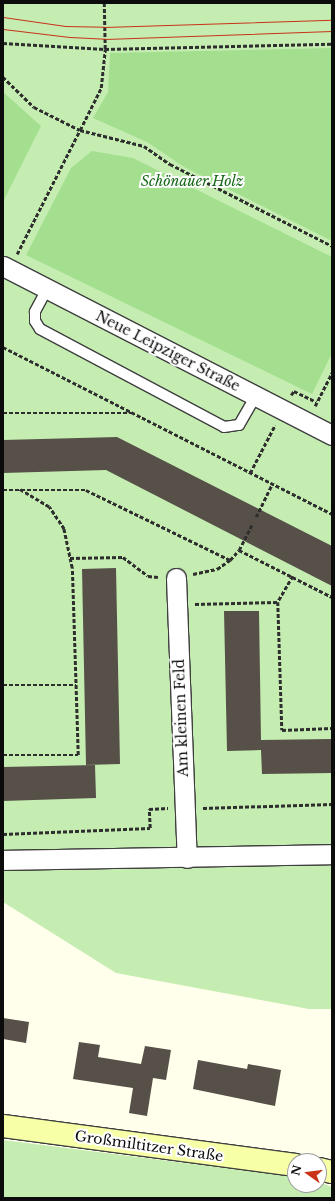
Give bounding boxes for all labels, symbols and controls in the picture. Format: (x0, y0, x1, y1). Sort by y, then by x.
park label: Schönauer Holz (141, 173, 243, 189)
street label: Neue Leipziger Straße (93, 307, 243, 395)
street label: Am kleinen Feld (171, 659, 191, 777)
street label: Großmiltitzer Straße (74, 1127, 224, 1165)
north arrow (287, 1153, 327, 1193)
text: N (288, 1164, 304, 1177)

